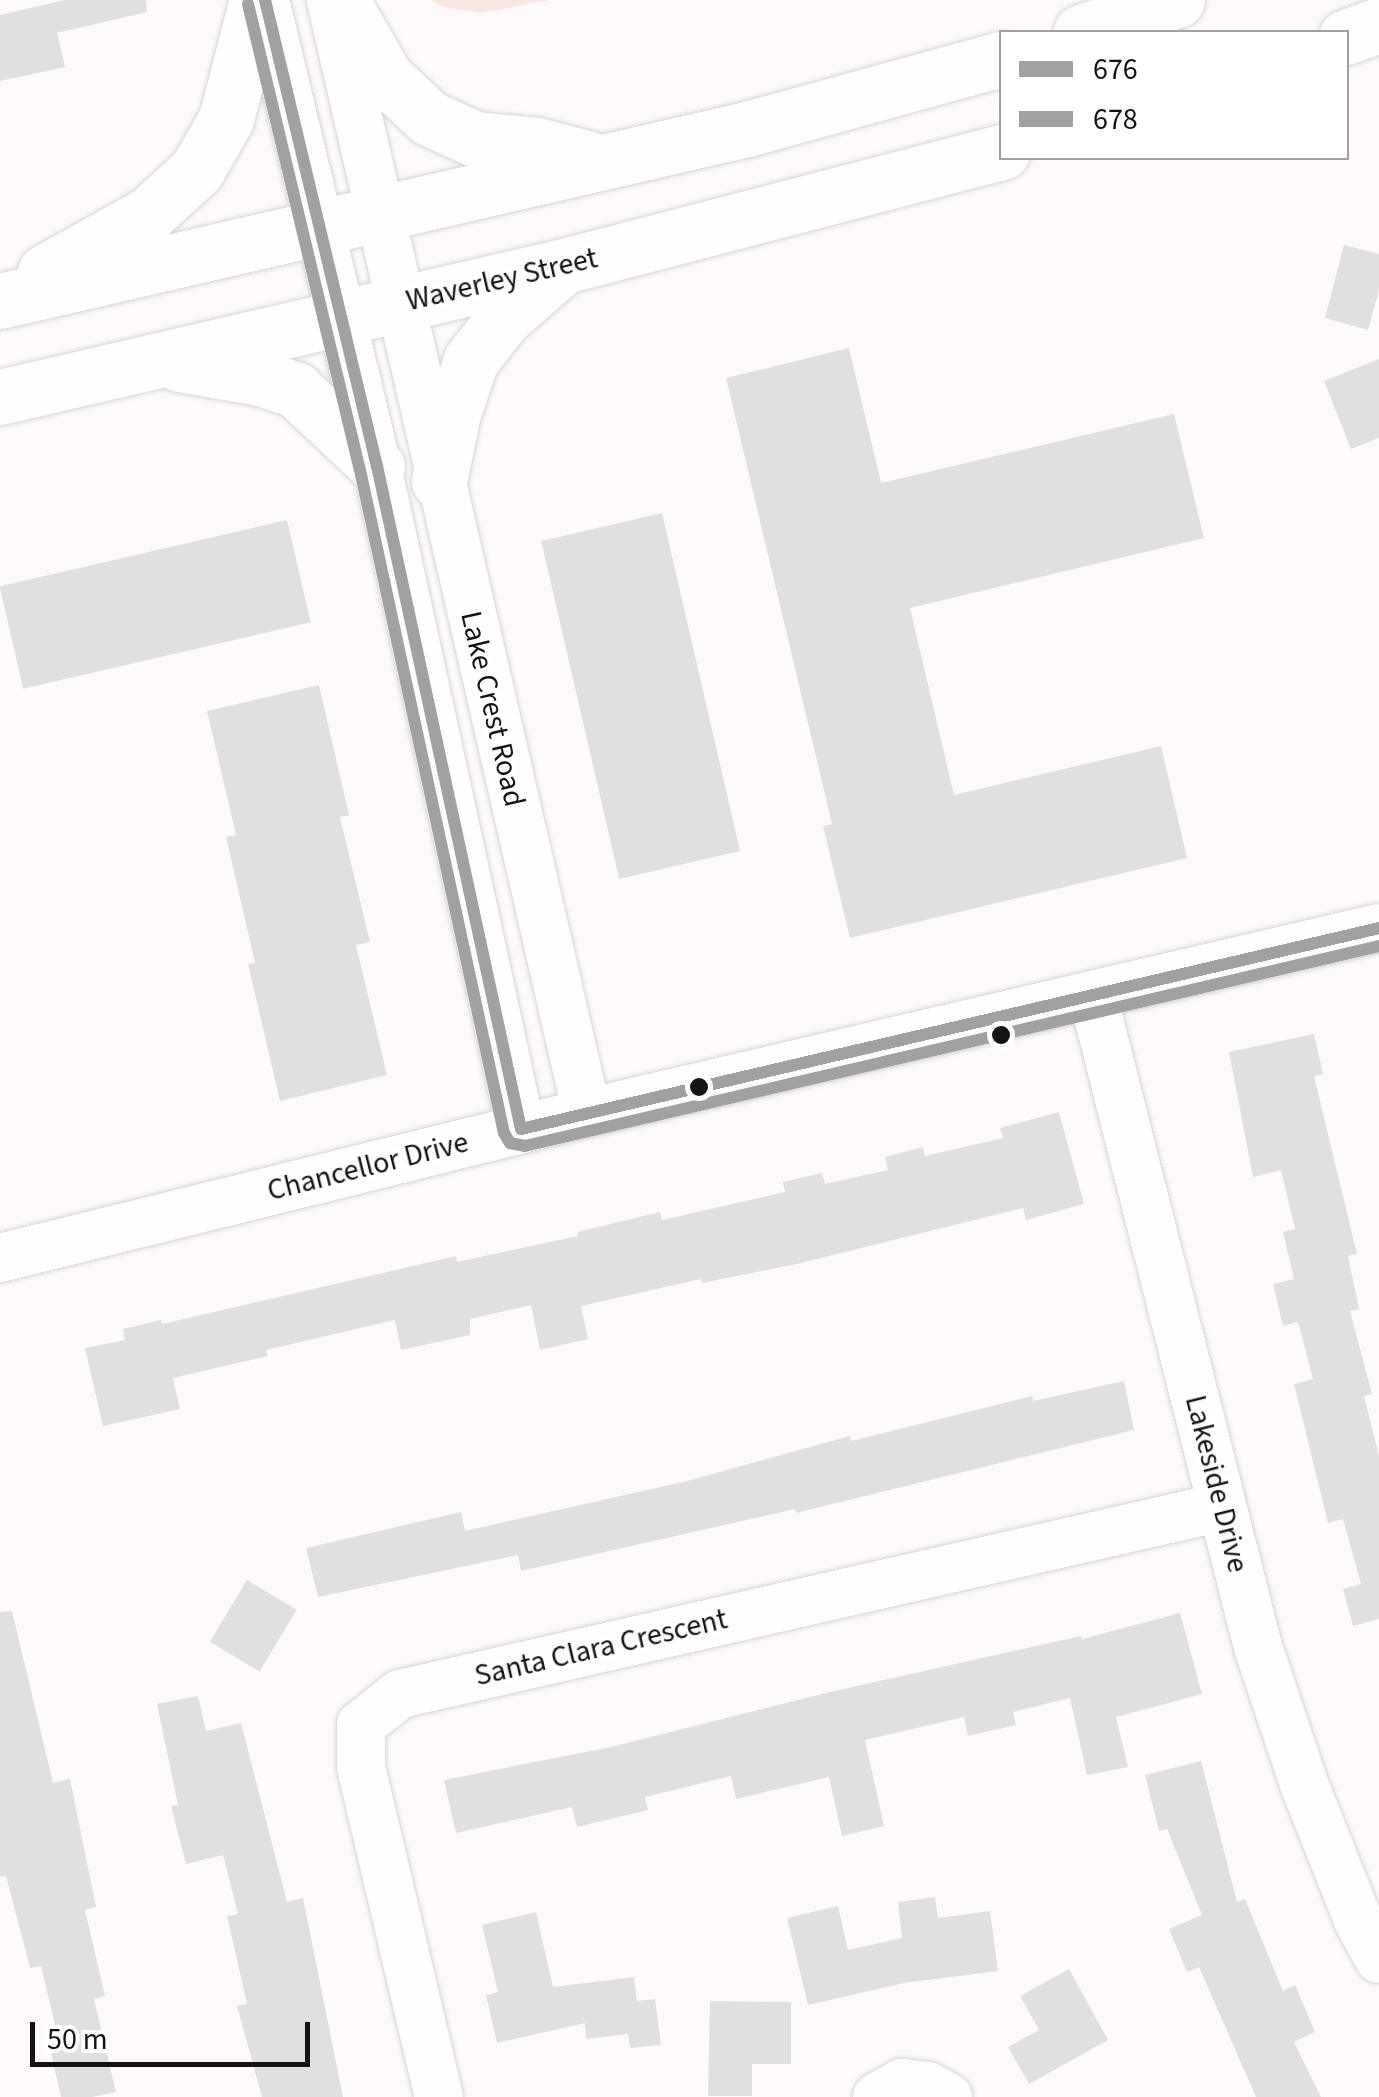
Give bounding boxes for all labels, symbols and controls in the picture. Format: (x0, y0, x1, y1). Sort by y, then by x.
legend (999, 30, 1349, 160)
text: 676 (1093, 48, 1138, 91)
text: 678 (1093, 98, 1138, 141)
street label: Waverley Street (403, 240, 601, 320)
street label: Lake Crest Road (452, 608, 532, 810)
unlabelled marker (991, 1025, 1011, 1045)
unlabelled marker (689, 1077, 709, 1097)
street label: Chancellor Drive (264, 1125, 472, 1209)
street label: Lakeside Drive (1177, 1392, 1255, 1576)
street label: Santa Clara Crescent (471, 1601, 731, 1695)
scale bar (35, 2002, 315, 2064)
text: 50 m (47, 2018, 108, 2061)

